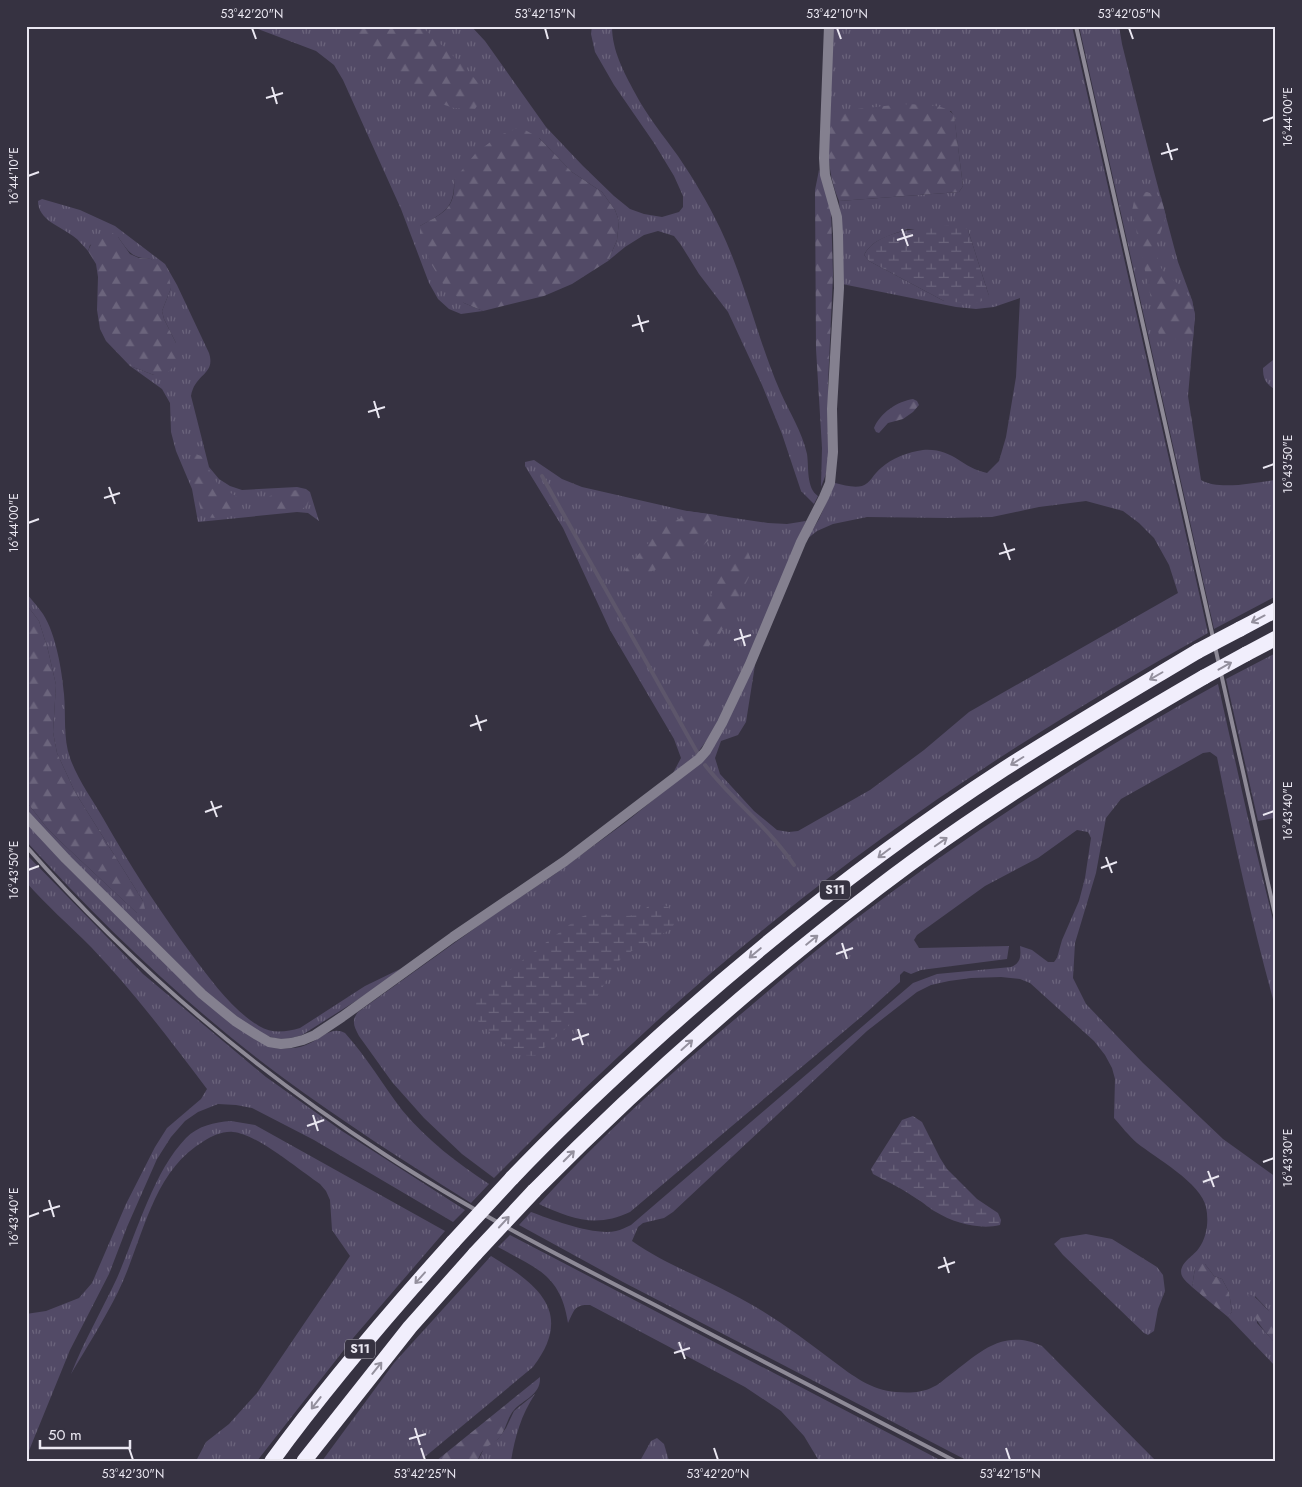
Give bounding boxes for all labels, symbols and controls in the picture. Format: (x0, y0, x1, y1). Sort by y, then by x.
text: 53°42'20"N (221, 5, 283, 23)
text: 53°42'15"N (515, 5, 575, 23)
text: 53°42'10"N (806, 5, 868, 23)
text: 53°42'05"N (1098, 5, 1160, 23)
text: 16°44'00"E (1279, 87, 1297, 147)
text: 16°44'10"E (5, 147, 23, 205)
text: 16°43'50"E (1279, 435, 1297, 493)
text: 16°44'00"E (5, 493, 23, 553)
one-way arrow (1250, 614, 1265, 624)
one-way arrow (1217, 661, 1232, 671)
one-way arrow (1148, 671, 1163, 681)
one-way arrow (1011, 756, 1025, 766)
text: 16°43'40"E (1279, 782, 1297, 841)
one-way arrow (934, 837, 947, 848)
text: 16°43'50"E (5, 841, 23, 899)
one-way arrow (878, 848, 891, 859)
road number: S11 (820, 880, 850, 900)
one-way arrow (805, 935, 818, 946)
one-way arrow (749, 947, 762, 959)
one-way arrow (681, 1039, 694, 1051)
text: 16°43'30"E (1279, 1129, 1297, 1187)
one-way arrow (563, 1150, 575, 1162)
text: 16°43'40"E (5, 1188, 23, 1247)
one-way arrow (498, 1216, 510, 1228)
one-way arrow (415, 1272, 426, 1285)
road number: S11 (345, 1340, 375, 1358)
one-way arrow (372, 1361, 383, 1374)
one-way arrow (311, 1396, 321, 1410)
scale bar (40, 1417, 130, 1449)
text: 50 m (48, 1424, 82, 1446)
text: 53°42'30"N (102, 1465, 164, 1483)
text: 53°42'25"N (394, 1465, 456, 1483)
text: 53°42'20"N (687, 1465, 749, 1483)
text: 53°42'15"N (980, 1465, 1040, 1483)

